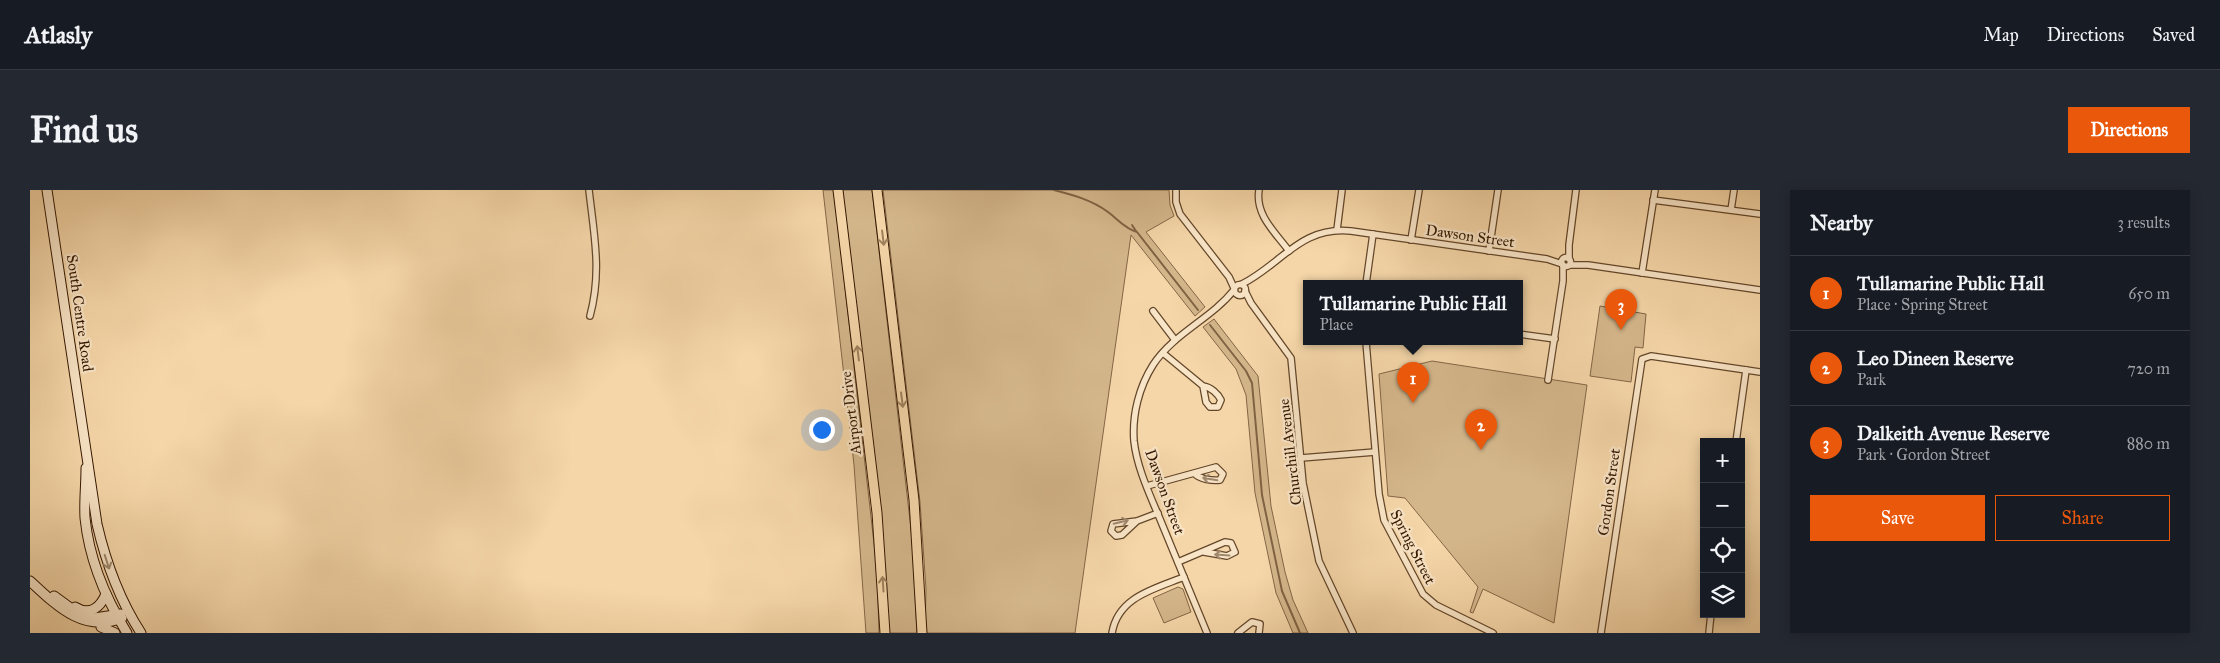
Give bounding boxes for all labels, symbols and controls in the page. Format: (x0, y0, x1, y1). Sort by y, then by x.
text: Atlasly (25, 20, 92, 50)
text: Map (1983, 24, 2019, 46)
text: Directions (2047, 24, 2124, 46)
text: Saved (2152, 24, 2195, 46)
button: Directions (2068, 107, 2190, 153)
text: Find us (30, 109, 138, 152)
text: Nearby (1810, 210, 1873, 236)
text: 3 results (2117, 213, 2170, 232)
street label: Dawson Street (1424, 221, 1516, 251)
one-way arrow (878, 230, 888, 246)
street label: South Centre Road (63, 253, 97, 373)
text: Tullamarine Public Hall (1857, 272, 2044, 295)
popup (1303, 280, 1523, 345)
text: 1 (1823, 284, 1829, 303)
text: 650 m (2128, 284, 2170, 303)
pin: 3 (1605, 289, 1637, 330)
text: Tullamarine Public Hall (1319, 292, 1507, 315)
text: Place · Spring Street (1857, 295, 1988, 314)
text: Place (1319, 315, 1353, 334)
one-way arrow (853, 346, 863, 362)
text: Leo Dineen Reserve (1857, 347, 2014, 370)
text: 2 (1822, 359, 1830, 378)
text: 720 m (2127, 359, 2170, 378)
pin: 1 (1397, 362, 1429, 403)
street label: Airport Drive (837, 370, 865, 457)
text: Park (1857, 370, 1886, 389)
one-way arrow (897, 391, 907, 407)
street label: Churchill Avenue (1275, 398, 1305, 506)
pin: 2 (1465, 409, 1497, 450)
your location (809, 417, 835, 443)
text: Dalkeith Avenue Reserve (1857, 422, 2050, 445)
text: 3 (1823, 434, 1829, 453)
text: 880 m (2127, 434, 2170, 453)
map controls (1700, 438, 1745, 618)
button: + (1700, 438, 1745, 483)
text: Park · Gordon Street (1857, 445, 1990, 464)
street label: Dawson Street (1141, 447, 1189, 538)
street label: Gordon Street (1594, 447, 1624, 537)
one-way arrow (1202, 474, 1218, 484)
button: − (1700, 483, 1745, 528)
button: Save (1810, 495, 1985, 541)
button: Share (1995, 495, 2170, 541)
street label: Spring Street (1386, 507, 1440, 588)
one-way arrow (1113, 517, 1129, 526)
button: locate (1700, 528, 1745, 573)
one-way arrow (1215, 551, 1231, 560)
one-way arrow (102, 553, 112, 569)
button: layers (1700, 573, 1745, 618)
one-way arrow (878, 577, 887, 593)

